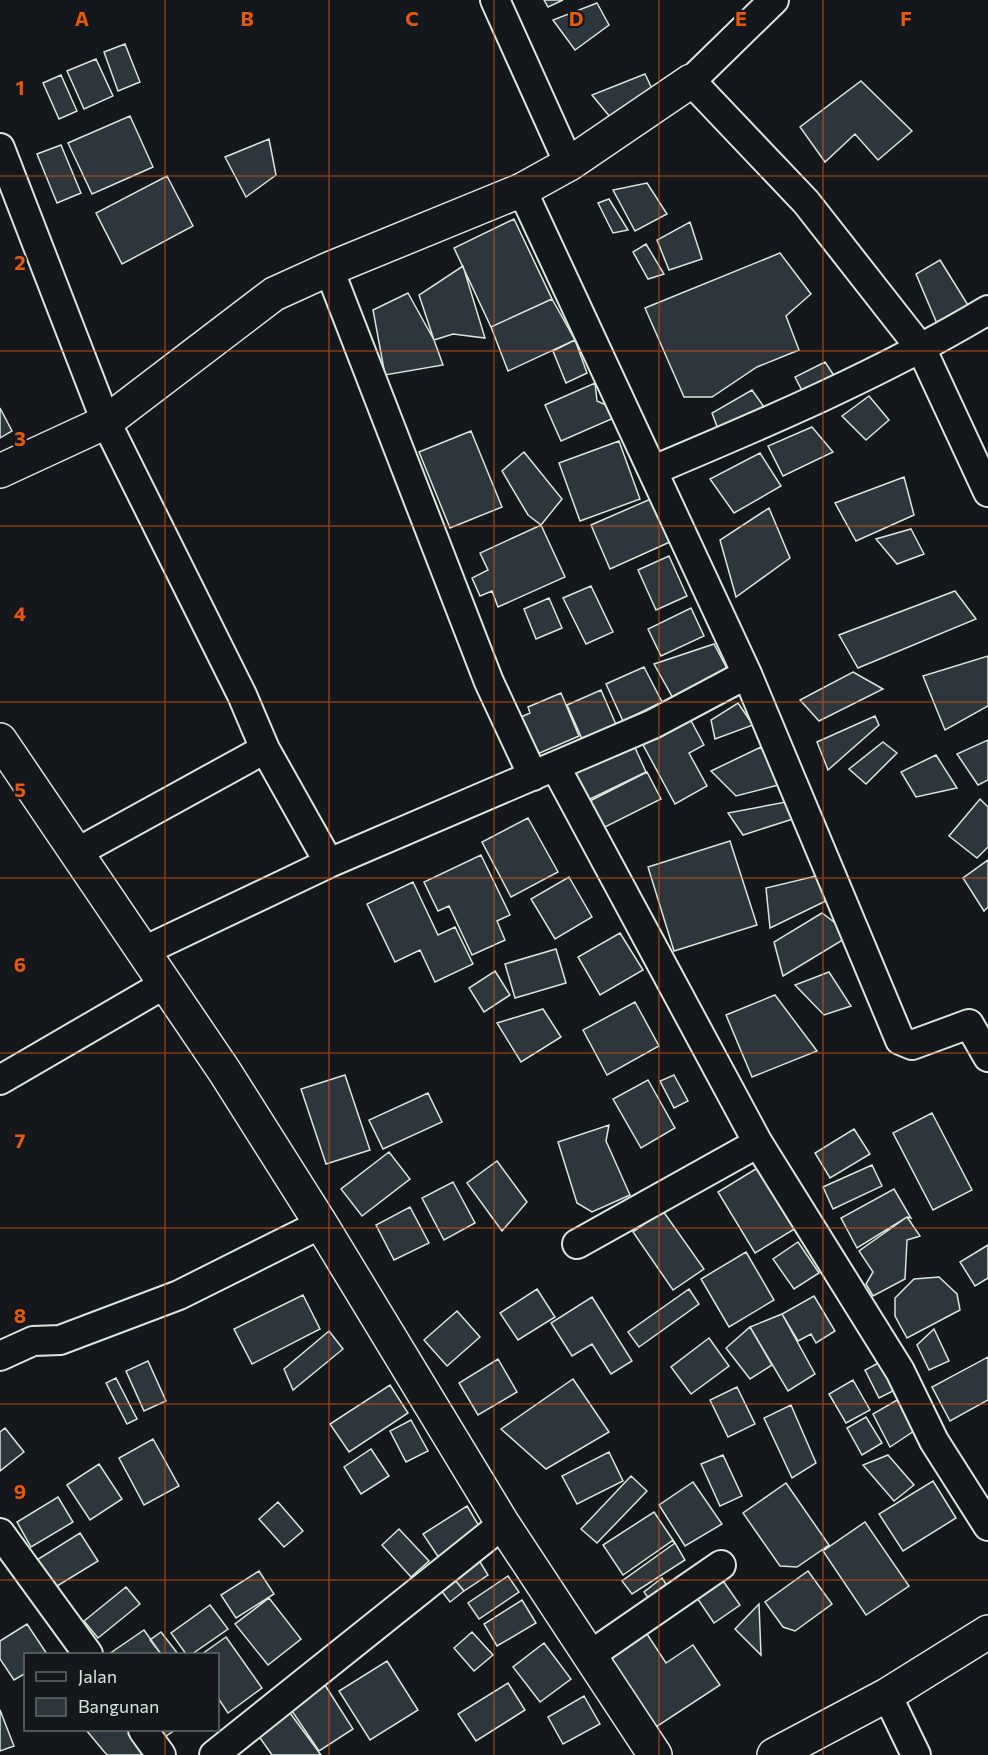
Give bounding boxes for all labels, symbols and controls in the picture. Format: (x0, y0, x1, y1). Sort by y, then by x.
text: A (75, 6, 89, 30)
text: B (240, 6, 254, 30)
text: C (405, 6, 419, 30)
text: D (569, 6, 583, 30)
text: E (735, 6, 747, 30)
text: F (900, 6, 912, 30)
text: 1 (15, 75, 25, 99)
text: 2 (14, 250, 26, 274)
text: 3 (14, 426, 26, 450)
text: 4 (14, 601, 26, 625)
text: 5 (14, 777, 26, 801)
text: 6 (14, 952, 26, 976)
text: 7 (15, 1128, 26, 1152)
text: 8 (14, 1303, 26, 1327)
text: 9 (14, 1479, 26, 1503)
legend (24, 1653, 219, 1731)
text: Jalan (78, 1665, 117, 1687)
text: Bangunan (78, 1695, 159, 1717)

